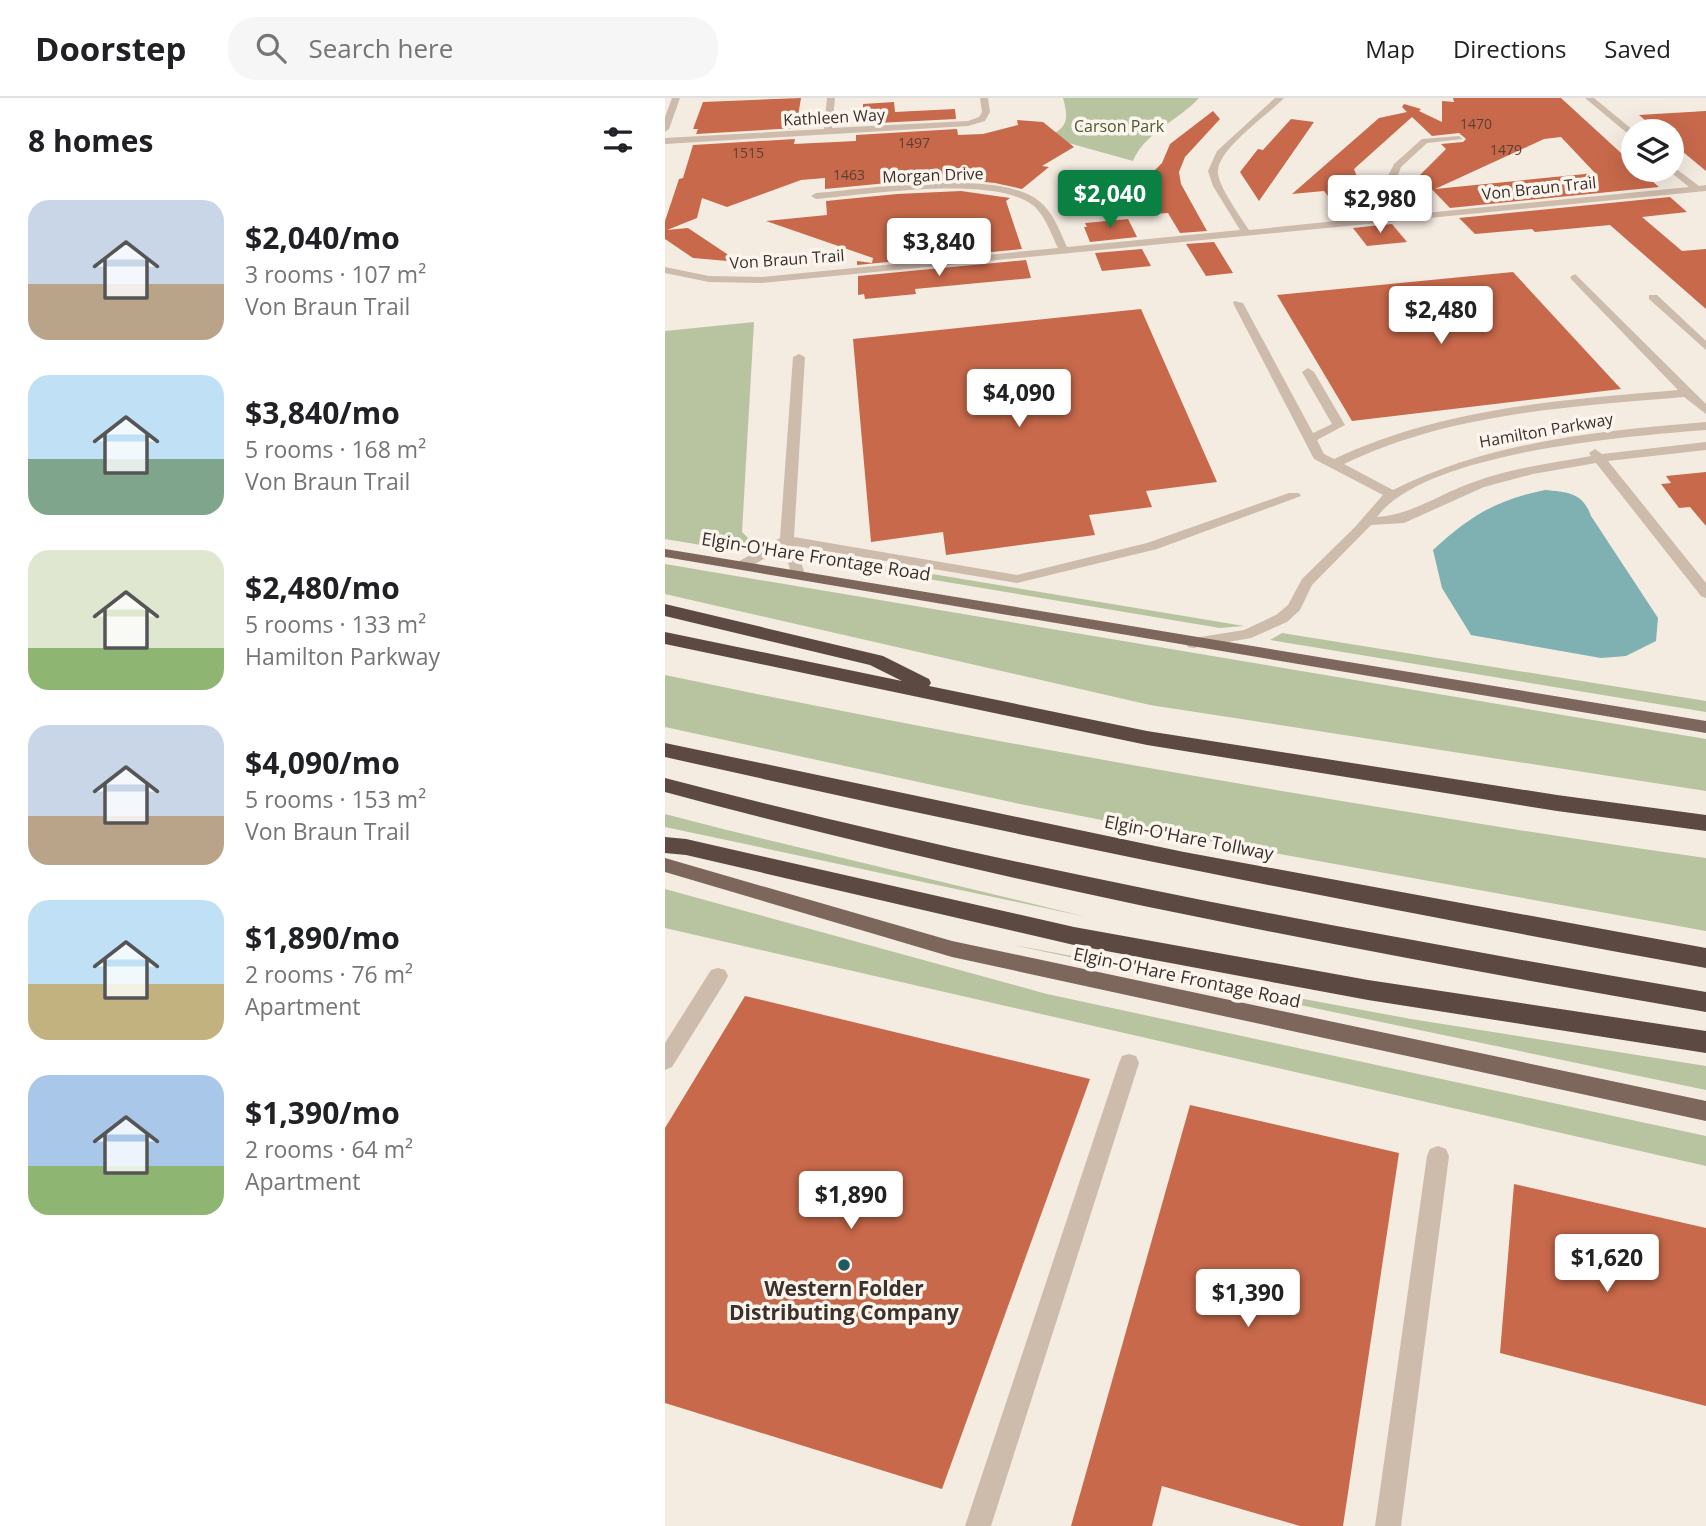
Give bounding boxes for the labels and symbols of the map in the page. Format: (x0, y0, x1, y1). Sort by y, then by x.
street label: Kathleen Way (783, 103, 886, 131)
house number: 1470 (1460, 114, 1492, 133)
park label: Carson Park (1074, 115, 1165, 137)
house number: 1497 (898, 133, 930, 152)
house number: 1479 (1490, 140, 1522, 159)
house number: 1515 (732, 143, 764, 162)
street label: Morgan Drive (882, 162, 984, 188)
house number: 1463 (833, 165, 865, 184)
pin: $2,040 (1053, 170, 1167, 230)
street label: Von Braun Trail (1481, 171, 1597, 205)
pin: $2,980 (1323, 176, 1437, 235)
pin: $3,840 (882, 218, 996, 278)
street label: Von Braun Trail (729, 244, 845, 274)
pin: $2,480 (1384, 286, 1498, 346)
pin: $4,090 (962, 370, 1076, 429)
street label: Hamilton Parkway (1477, 407, 1616, 453)
street label: Elgin-O'Hare Frontage Road (700, 526, 932, 586)
street label: Elgin-O'Hare Tollway (1103, 809, 1277, 865)
street label: Elgin-O'Hare Frontage Road (1071, 941, 1303, 1013)
pin: $1,890 (794, 1172, 908, 1231)
pin: $1,620 (1550, 1234, 1664, 1294)
marker: Western Folder Distributing Company (836, 1257, 852, 1273)
pin: $1,390 (1191, 1270, 1305, 1329)
place label: Western Folder Distributing Company (729, 1274, 959, 1326)

